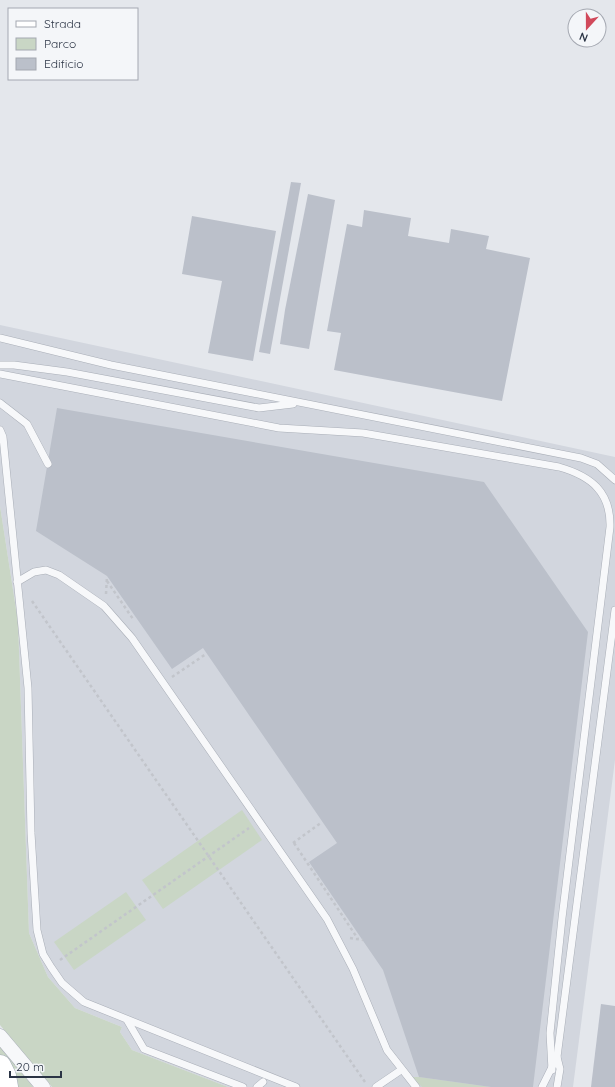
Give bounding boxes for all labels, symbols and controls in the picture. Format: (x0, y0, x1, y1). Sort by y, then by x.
legend (8, 8, 138, 80)
north arrow (567, 8, 607, 48)
text: Strada (44, 16, 81, 31)
text: N (577, 29, 590, 45)
text: Parco (44, 36, 76, 51)
text: Edificio (44, 56, 84, 71)
scale bar (10, 1053, 61, 1079)
text: 20 m (16, 1059, 44, 1074)

